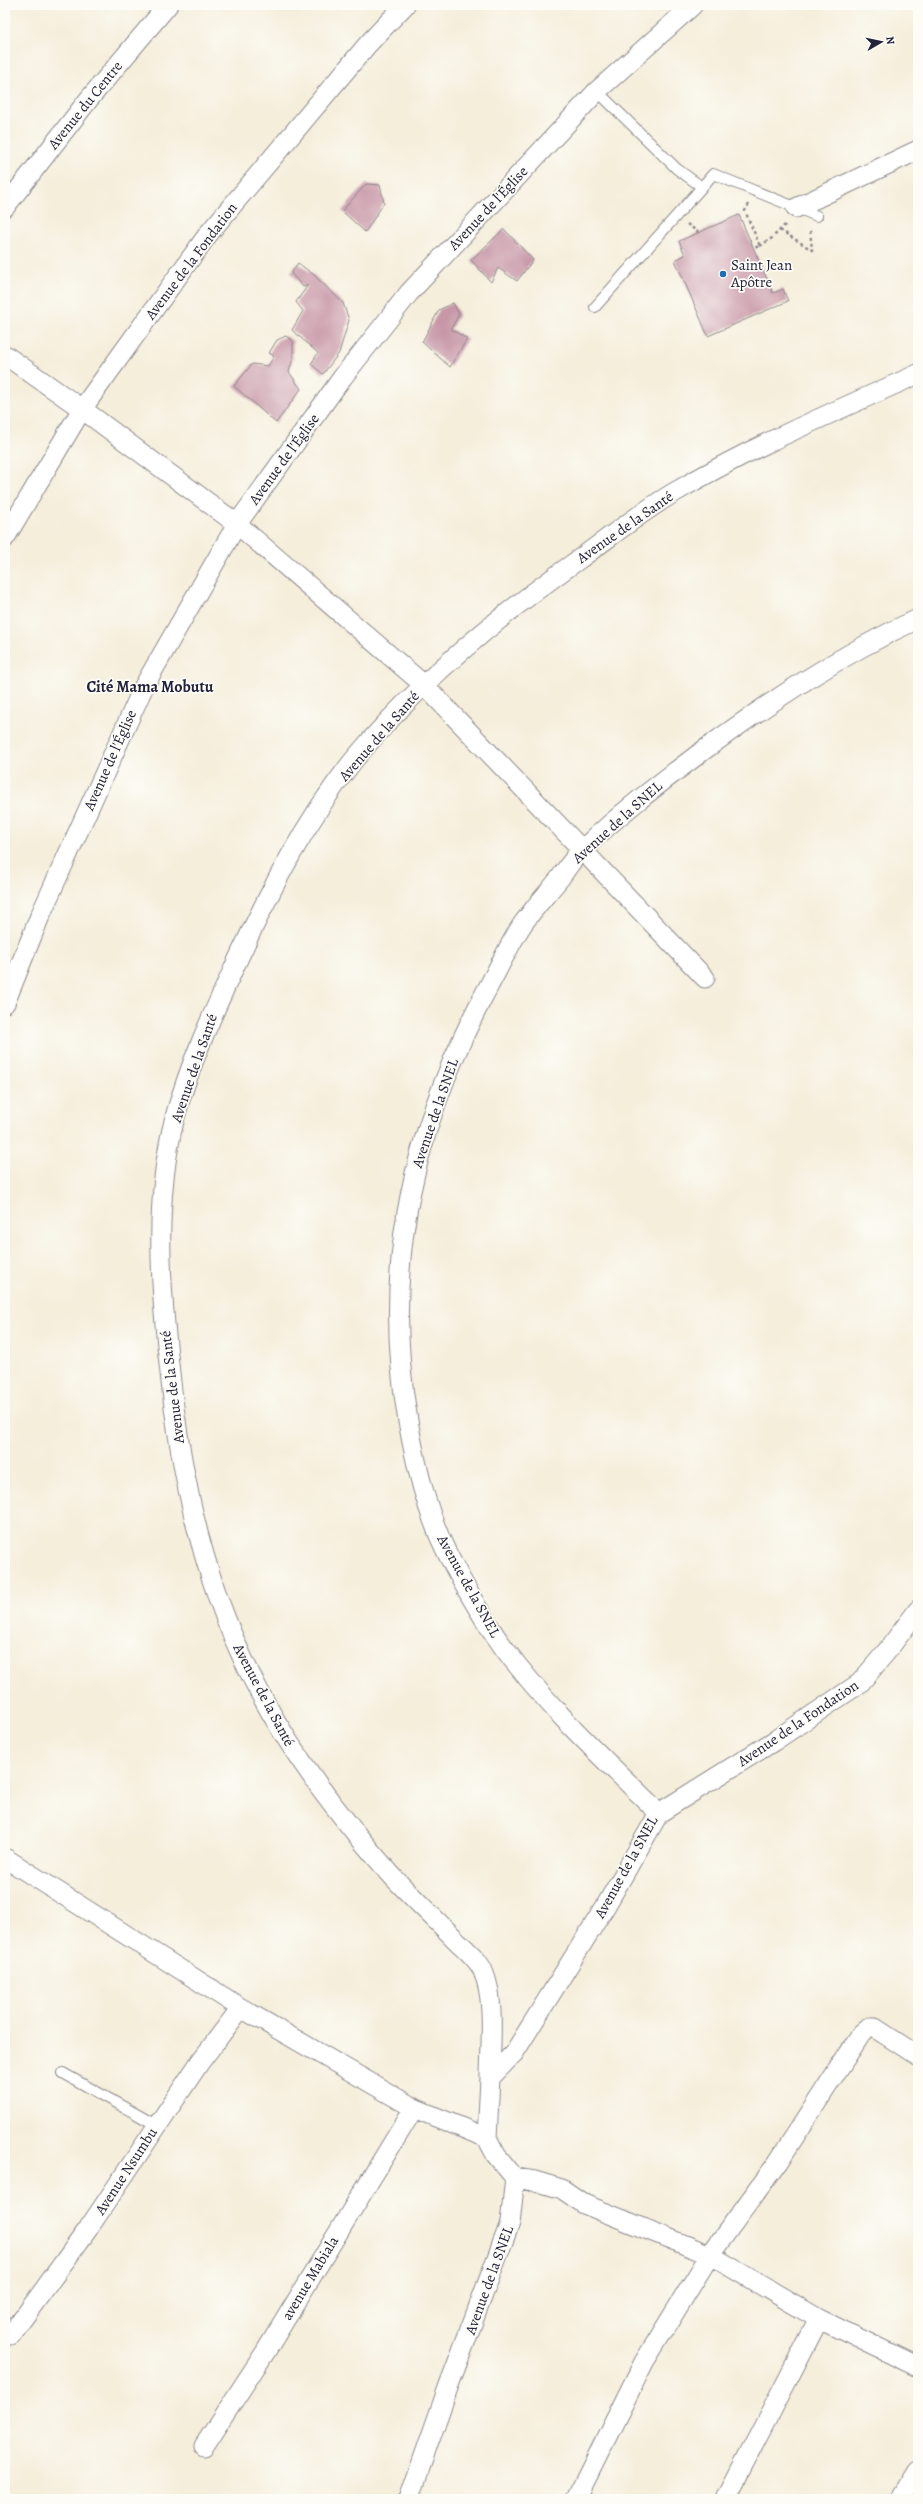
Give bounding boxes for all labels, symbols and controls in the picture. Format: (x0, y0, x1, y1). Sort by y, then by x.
north arrow (861, 22, 901, 62)
text: N (882, 35, 898, 46)
street label: Avenue du Centre (43, 56, 127, 154)
street label: Avenue de l'Église (443, 161, 532, 255)
street label: Avenue de la Fondation (140, 198, 242, 324)
place label: Saint Jean Apôtre (730, 255, 792, 292)
marker: Saint Jean Apôtre (718, 269, 728, 279)
street label: Avenue de l'Église (244, 409, 324, 509)
street label: Avenue de la Santé (572, 486, 677, 568)
district label: Cité Mama Mobutu (86, 676, 214, 698)
street label: Avenue de la Santé (334, 686, 424, 786)
street label: Avenue de l'Église (78, 706, 141, 814)
street label: Avenue de la SNEL (567, 776, 666, 868)
street label: Avenue de la Santé (166, 1011, 222, 1126)
street label: Avenue de la SNEL (407, 1055, 463, 1171)
street label: Avenue de la Santé (155, 1329, 189, 1446)
street label: Avenue de la SNEL (432, 1530, 506, 1641)
street label: Avenue de la Santé (228, 1639, 300, 1750)
street label: Avenue de la Fondation (733, 1675, 862, 1771)
street label: Avenue de la SNEL (589, 1812, 663, 1923)
street label: Avenue Nsumbu (90, 2123, 162, 2219)
street label: Avenue de la SNEL (460, 2223, 518, 2338)
street label: avenue Mabiala (277, 2232, 343, 2324)

